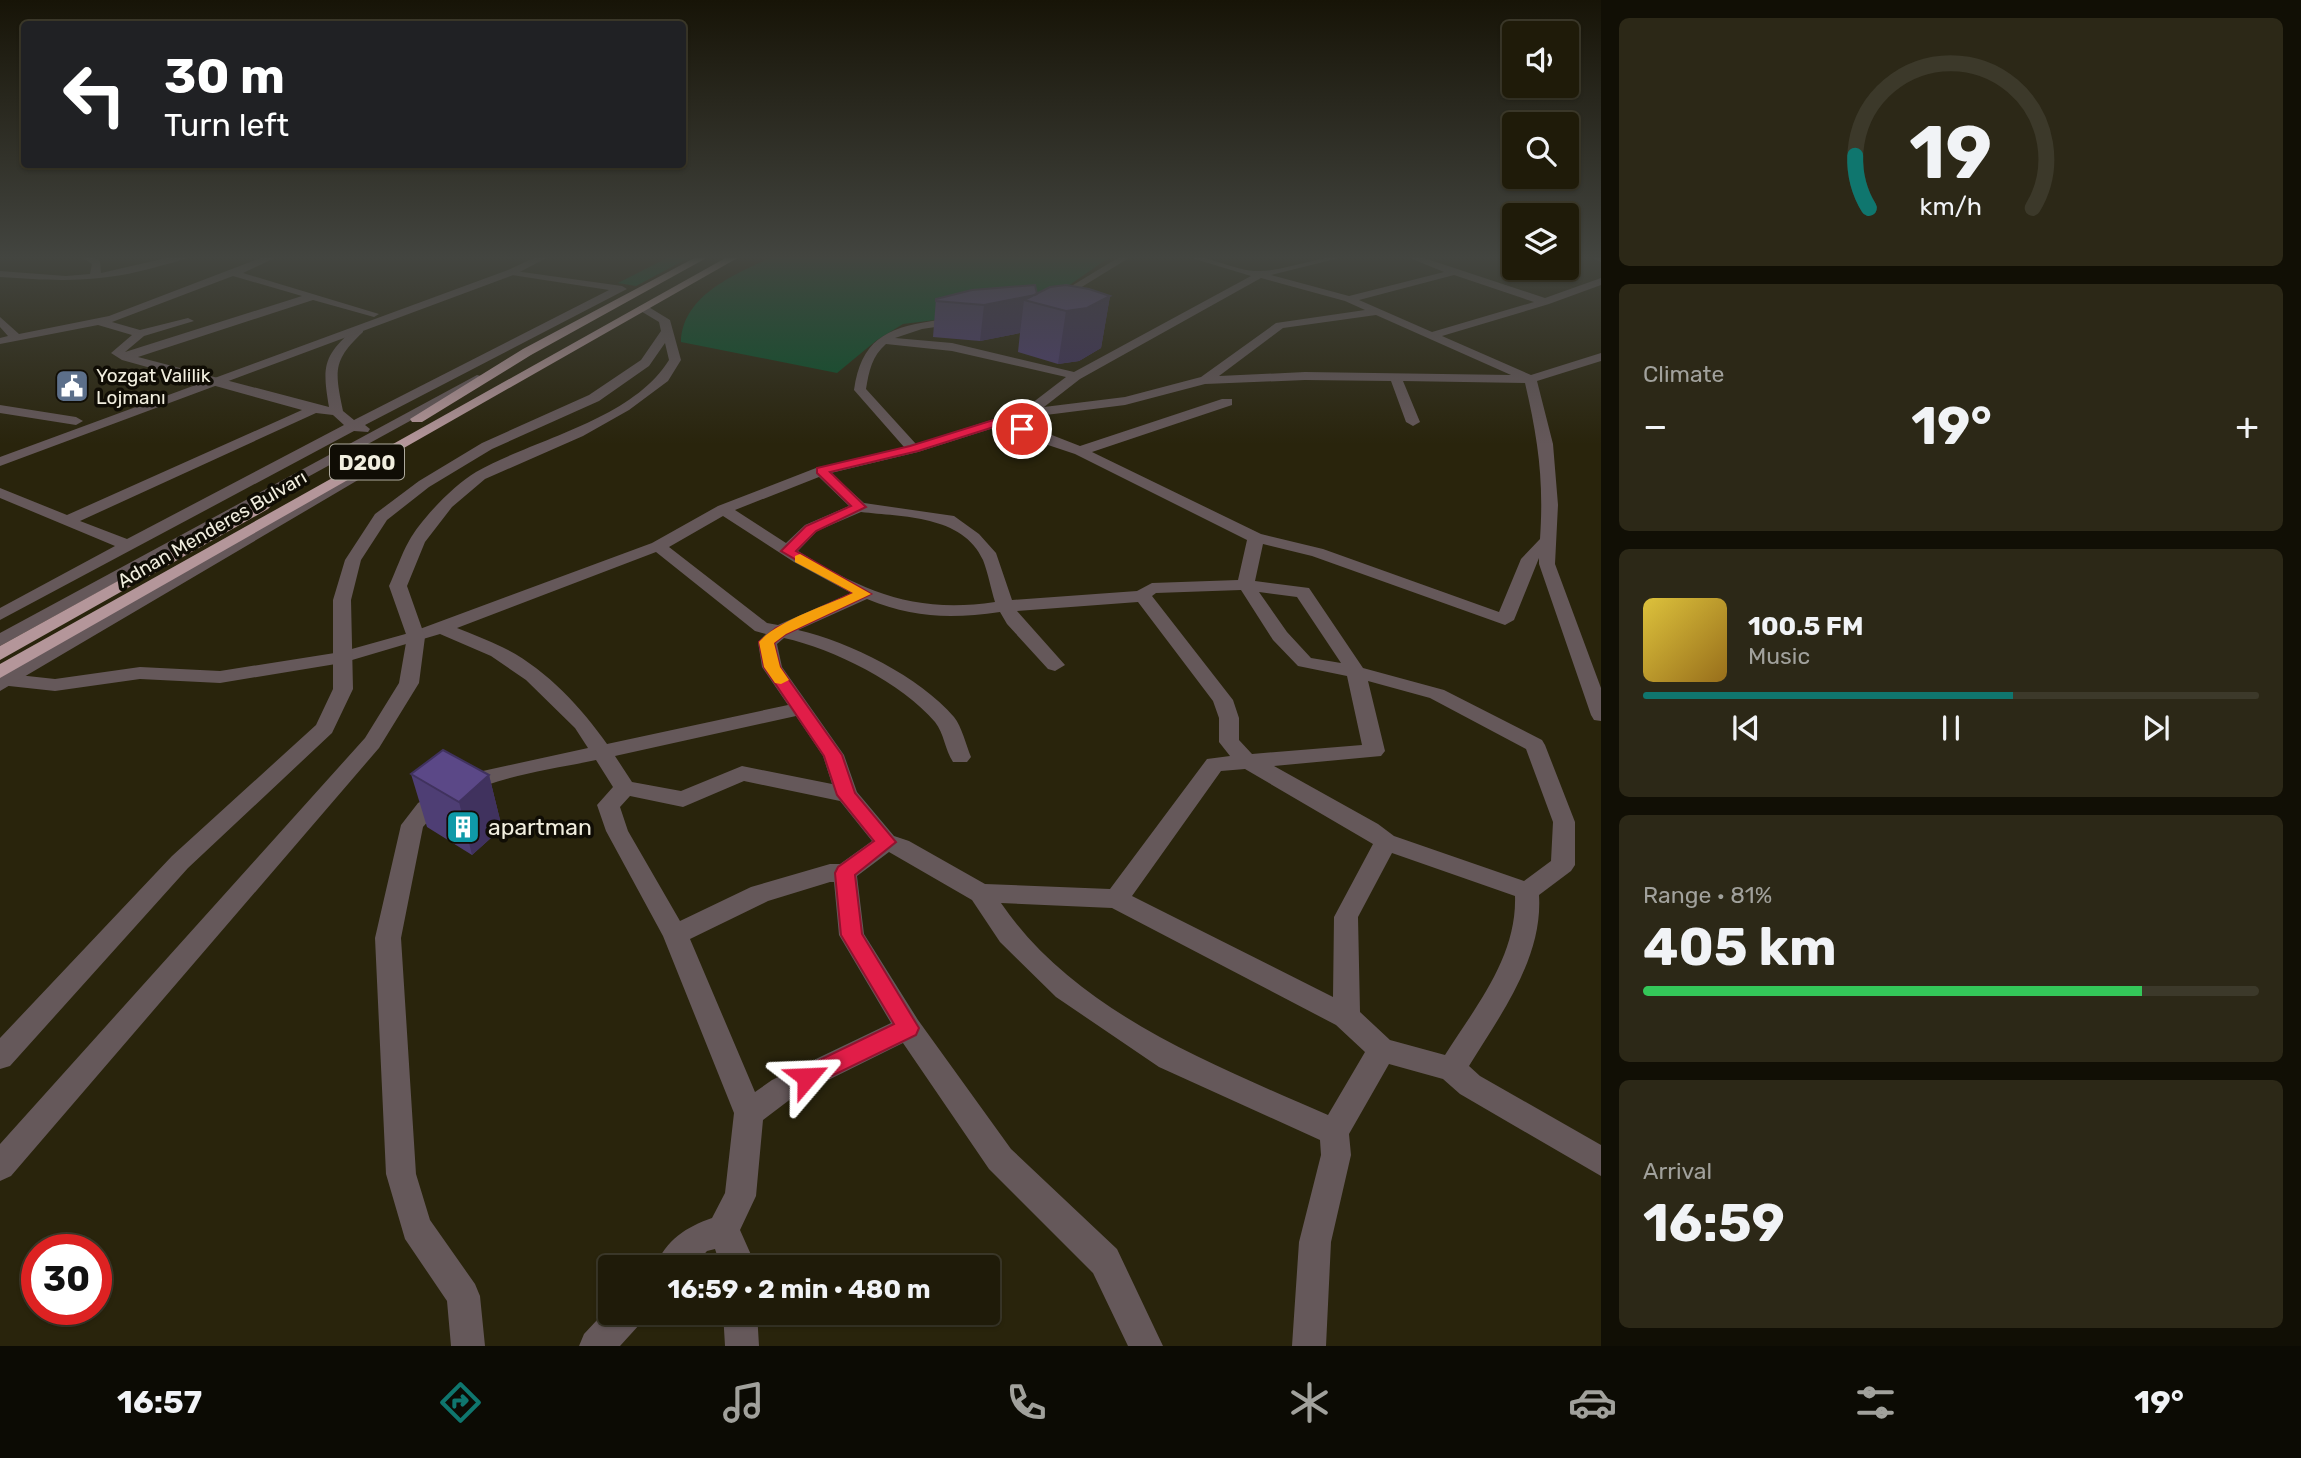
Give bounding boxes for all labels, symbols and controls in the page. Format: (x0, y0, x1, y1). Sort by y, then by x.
map controls (1502, 21, 1579, 280)
button: sound (1502, 21, 1579, 98)
text: 30 m (164, 47, 285, 105)
icon: left (49, 49, 140, 140)
text: Turn left (164, 106, 289, 144)
text: 19 (1910, 110, 1992, 196)
button: search (1502, 112, 1579, 189)
text: km/h (1920, 192, 1982, 221)
button: layers (1502, 203, 1579, 280)
text: Climate (1643, 360, 1724, 388)
place label: Yozgat Valilik Lojmanı (96, 364, 211, 409)
public building icon: Yozgat Valilik Lojmanı (53, 367, 91, 405)
text: 19° (1911, 395, 1992, 457)
pin (992, 399, 1052, 459)
text: − (1643, 403, 1668, 449)
text: + (2235, 403, 2259, 449)
icon: arrive (1003, 410, 1041, 448)
road number: D200 (330, 444, 404, 480)
street label: Adnan Menderes Bulvarı (113, 465, 311, 593)
text: 100.5 FM (1748, 611, 1863, 642)
text: Music (1748, 642, 1810, 670)
icon: previous (1727, 709, 1765, 747)
icon: pause (1932, 709, 1970, 747)
icon: next (2137, 709, 2175, 747)
building icon: apartman (444, 808, 482, 846)
place label: apartman (488, 813, 592, 841)
text: Range · 81% (1643, 881, 1772, 909)
text: 405 km (1643, 916, 1837, 978)
position arrow (770, 1040, 844, 1114)
text: Arrival (1643, 1157, 1712, 1185)
text: 16:59 (1643, 1192, 1785, 1254)
speed limit sign: 30 (21, 1234, 112, 1325)
text: 16:59 · 2 min · 480 m (667, 1274, 931, 1305)
icon: directions (436, 1378, 485, 1427)
icon: music (719, 1378, 768, 1427)
icon: phone (1002, 1378, 1051, 1427)
icon: climate (1285, 1378, 1334, 1427)
icon: car (1568, 1378, 1617, 1427)
icon: filters (1851, 1378, 1900, 1427)
text: 16:57 (117, 1383, 202, 1421)
text: 19° (2134, 1383, 2184, 1421)

